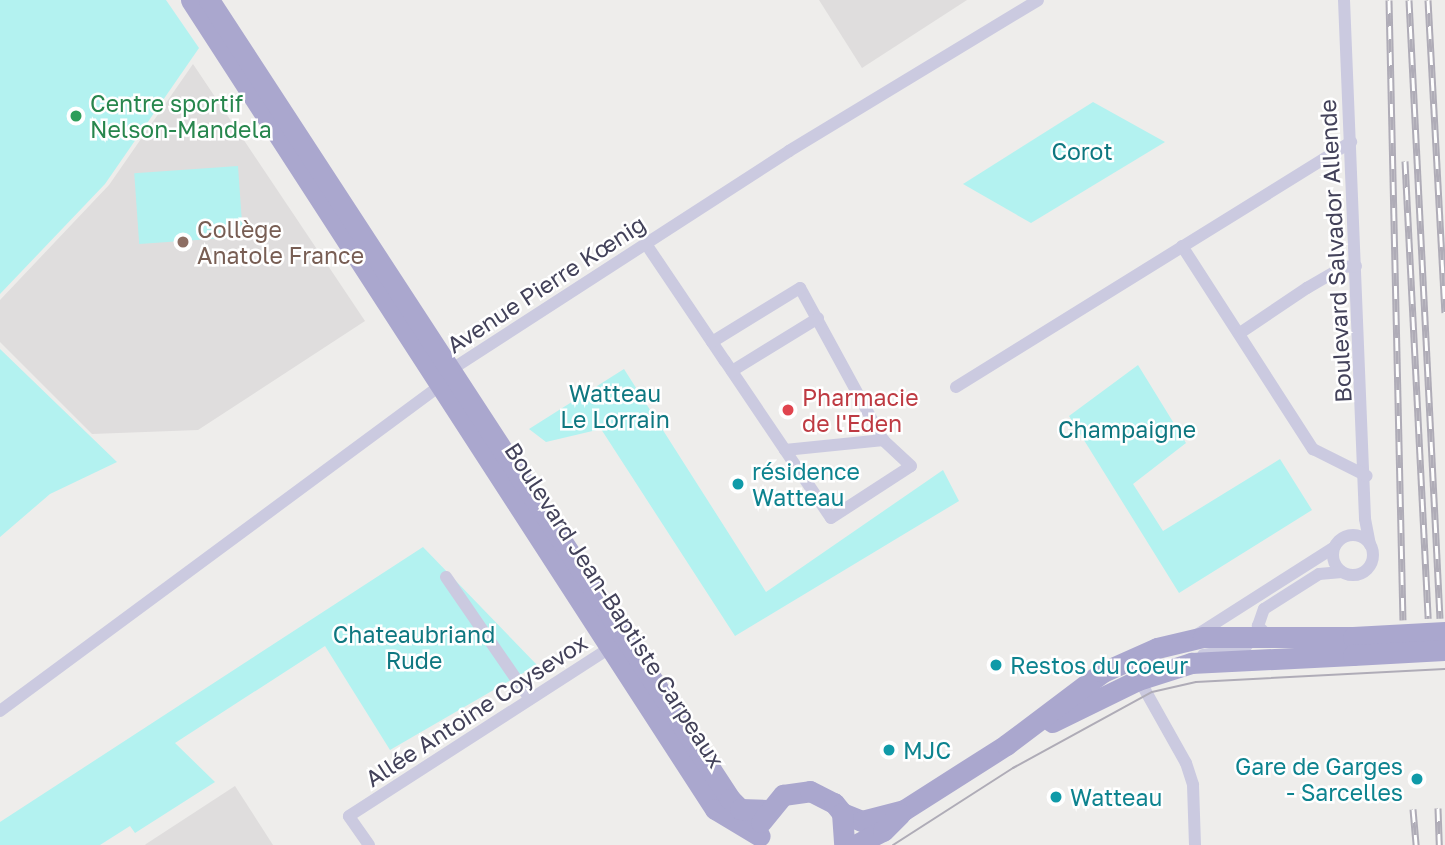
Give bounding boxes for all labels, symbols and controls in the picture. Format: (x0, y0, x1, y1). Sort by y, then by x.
place label: Centre sportif Nelson-Mandela (90, 89, 272, 143)
street label: Boulevard Salvador Allende (1313, 99, 1357, 403)
marker: Centre sportif Nelson-Mandela (68, 108, 84, 124)
park label: Corot (1051, 137, 1113, 165)
street label: Avenue Pierre Kœnig (442, 209, 650, 359)
place label: Collège Anatole France (197, 215, 364, 269)
marker: Collège Anatole France (175, 234, 191, 250)
park label: Watteau Le Lorrain (560, 379, 670, 433)
place label: Pharmacie de l'Eden (802, 383, 919, 437)
marker: Pharmacie de l'Eden (780, 402, 796, 418)
park label: Champaigne (1058, 415, 1196, 443)
street label: Boulevard Jean-Baptiste Carpeaux (499, 437, 731, 773)
place label: résidence Watteau (752, 457, 860, 511)
marker: résidence Watteau (730, 476, 746, 492)
park label: Chateaubriand Rude (333, 620, 495, 674)
street label: Allée Antoine Coysevox (360, 628, 592, 792)
place label: Restos du coeur (1010, 651, 1188, 679)
marker: Restos du coeur (988, 657, 1004, 673)
place label: MJC (903, 736, 951, 764)
marker: MJC (881, 742, 897, 758)
place label: Gare de Garges - Sarcelles (1235, 752, 1403, 806)
marker: Gare de Garges - Sarcelles (1409, 771, 1425, 787)
place label: Watteau (1070, 783, 1162, 811)
marker: Watteau (1048, 789, 1064, 805)

